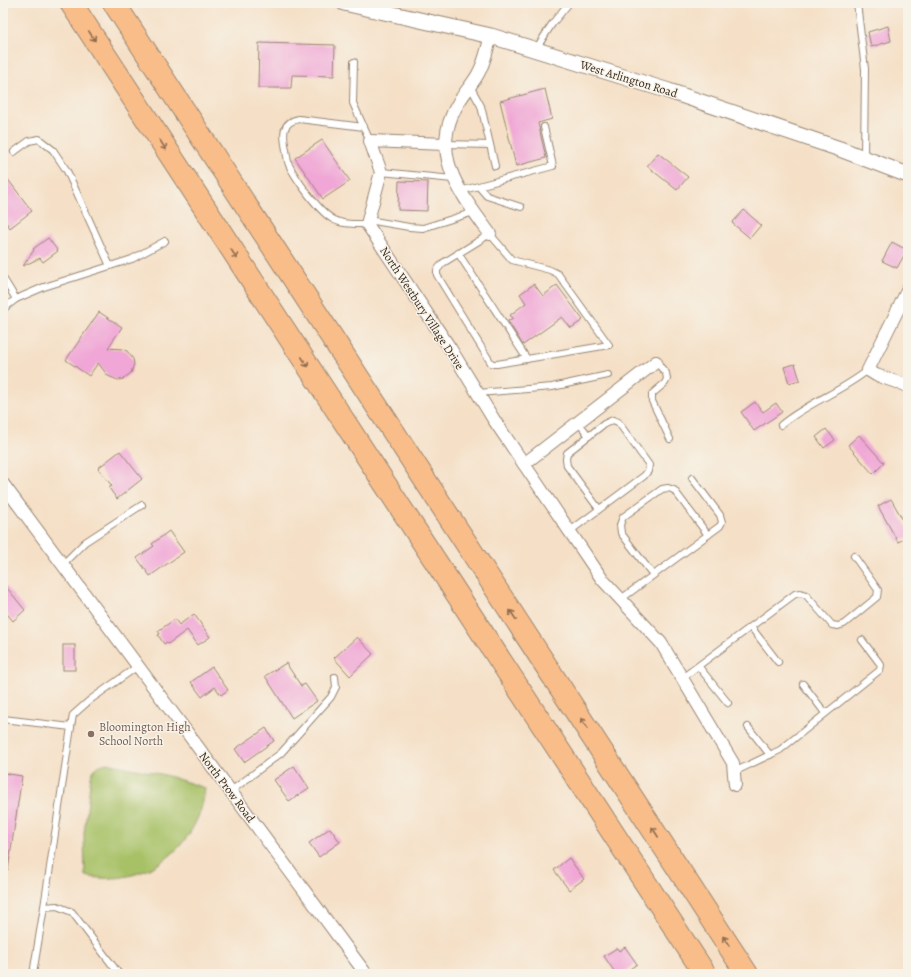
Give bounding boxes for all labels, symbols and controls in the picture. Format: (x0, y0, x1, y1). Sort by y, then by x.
one-way arrow (88, 30, 96, 41)
street label: West Arlington Road (577, 56, 680, 102)
one-way arrow (159, 139, 167, 150)
street label: North Westbury Village Drive (376, 243, 468, 373)
one-way arrow (230, 248, 238, 259)
one-way arrow (301, 357, 309, 368)
one-way arrow (509, 609, 517, 620)
one-way arrow (580, 718, 588, 729)
place label: Bloomington High School North (99, 719, 191, 749)
marker: Bloomington High School North (86, 729, 96, 739)
street label: North Prow Road (195, 749, 259, 826)
one-way arrow (651, 827, 659, 838)
one-way arrow (722, 936, 730, 947)

